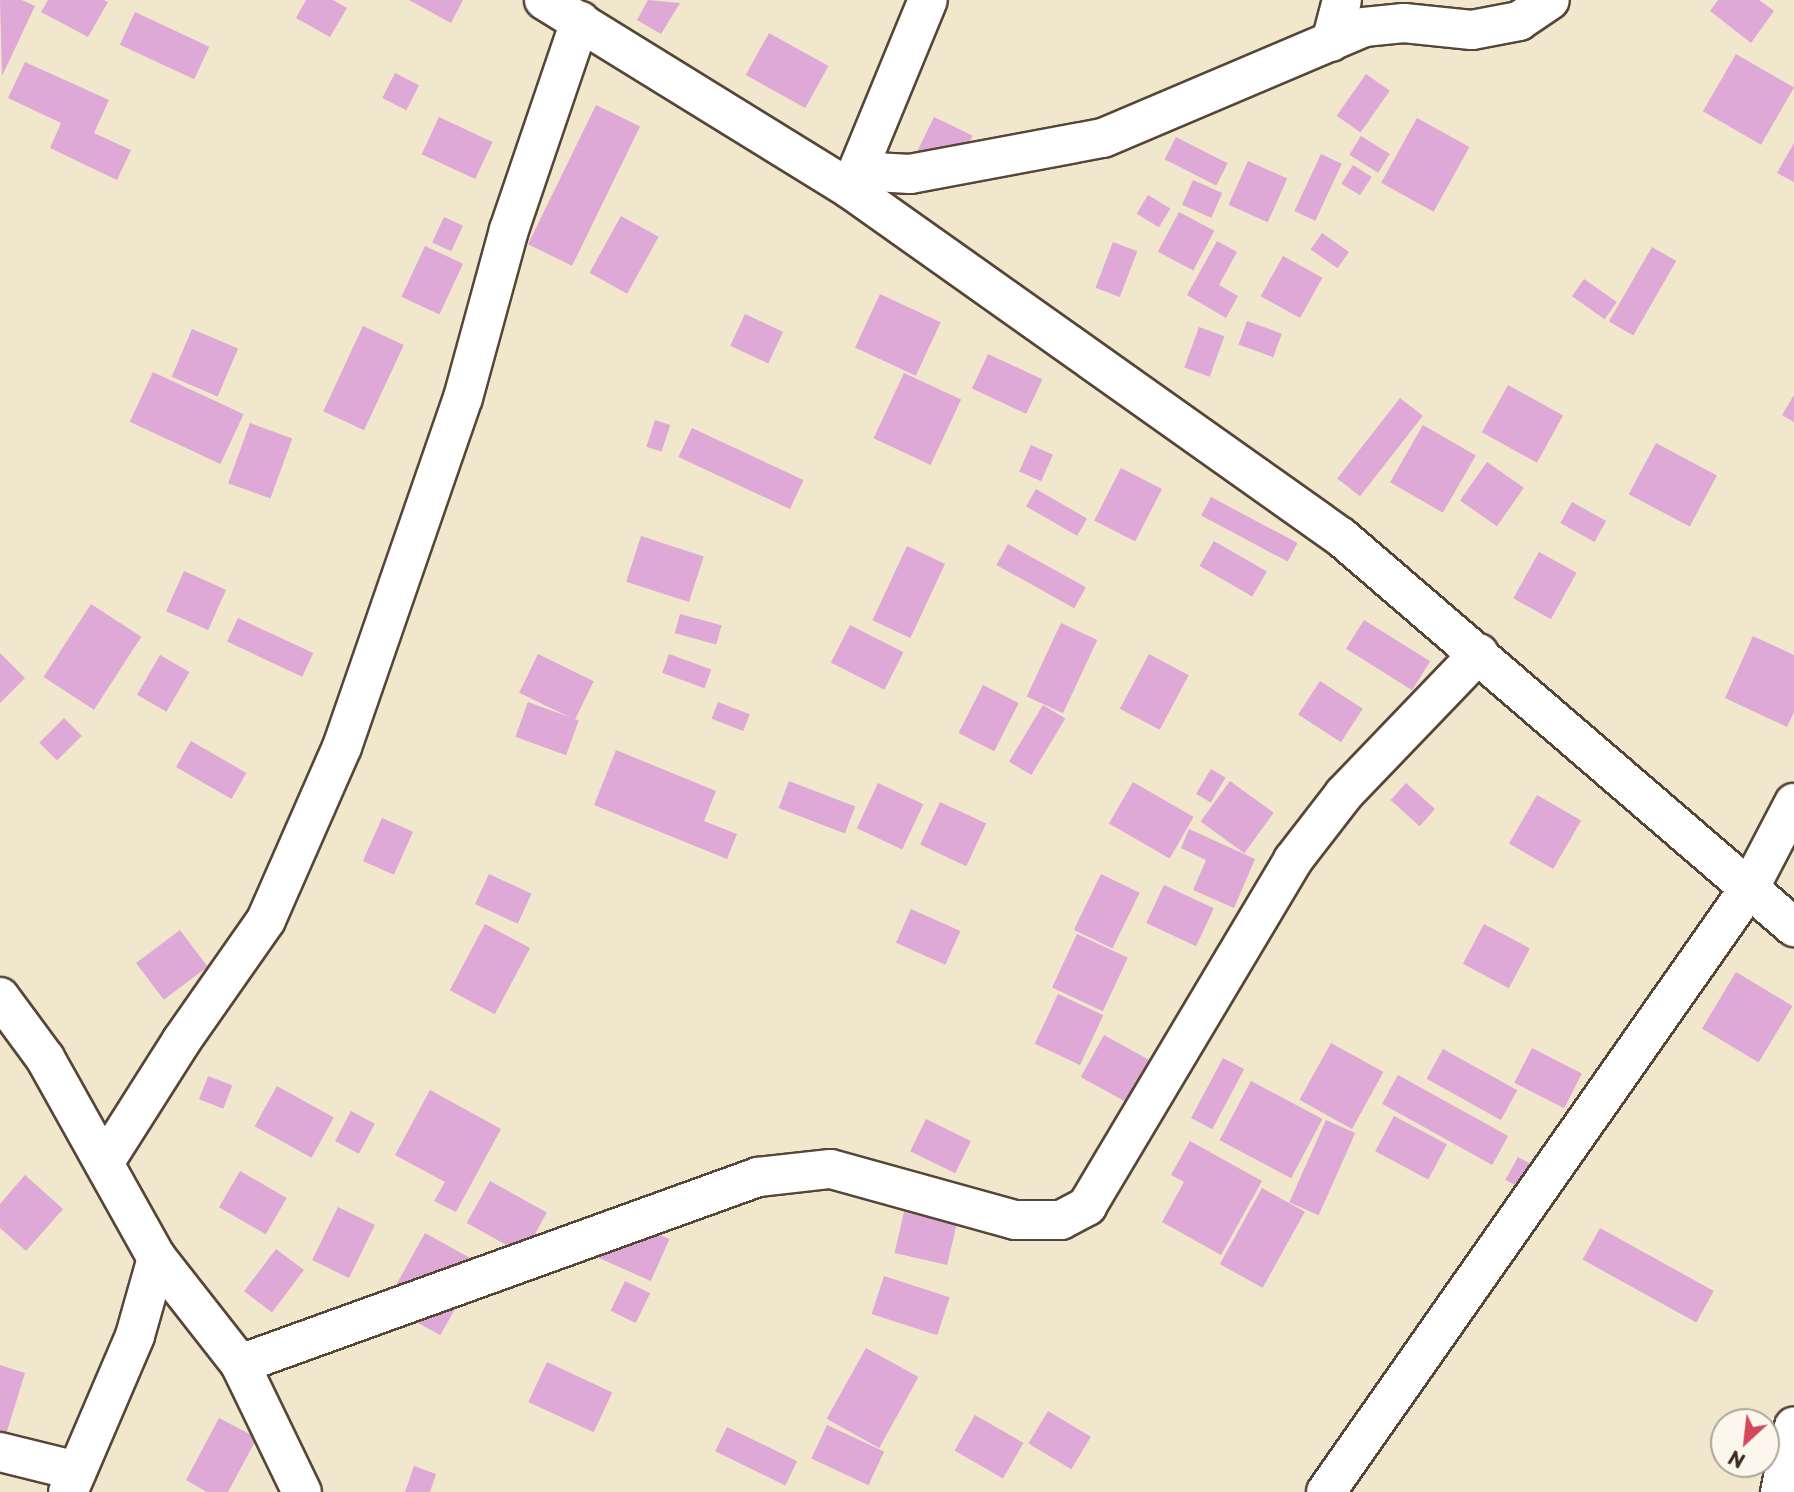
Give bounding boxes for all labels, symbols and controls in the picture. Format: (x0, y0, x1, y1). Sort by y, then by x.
north arrow (1710, 1408, 1780, 1478)
text: N (1723, 1444, 1749, 1476)

